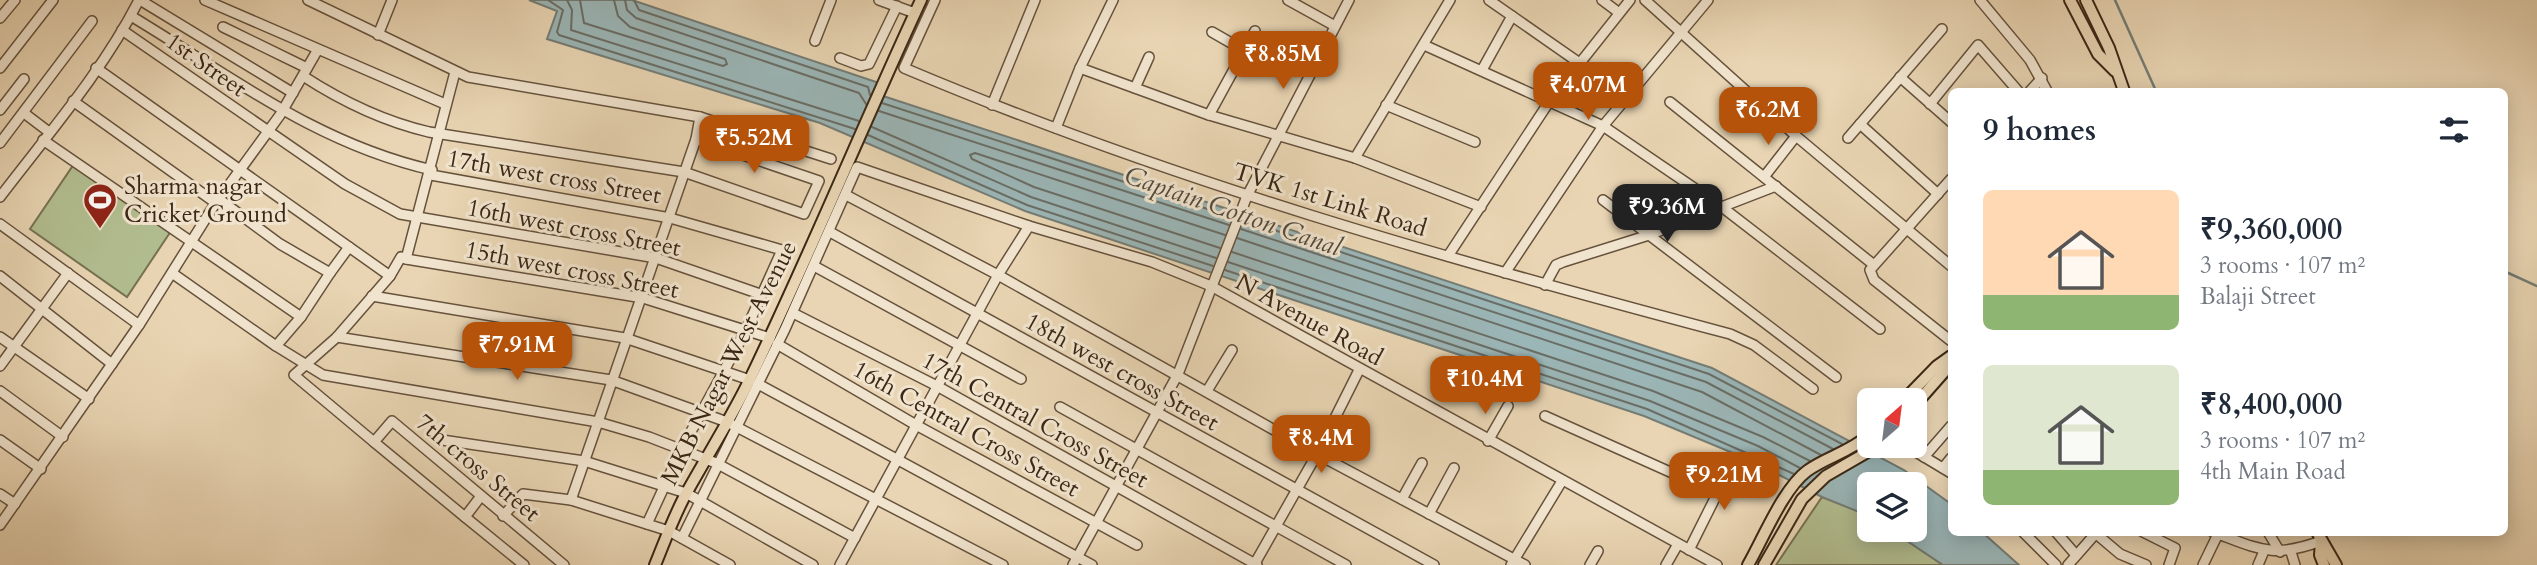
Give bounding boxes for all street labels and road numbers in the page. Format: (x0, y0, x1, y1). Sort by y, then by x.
street label: 1st Street (159, 25, 254, 105)
street label: 17th west cross Street (444, 142, 664, 212)
street label: TVK 1st Link Road (1229, 155, 1431, 245)
street label: 16th west cross Street (464, 191, 684, 265)
street label: 15th west cross Street (462, 233, 682, 307)
street label: MKB Nagar West Avenue (653, 235, 805, 491)
street label: N Avenue Road (1229, 266, 1389, 374)
street label: 18th west cross Street (1019, 305, 1225, 439)
street label: 17th Central Cross Street (916, 344, 1155, 496)
street label: 16th Central Cross Street (847, 353, 1086, 505)
street label: 7th cross Street (409, 406, 547, 530)

